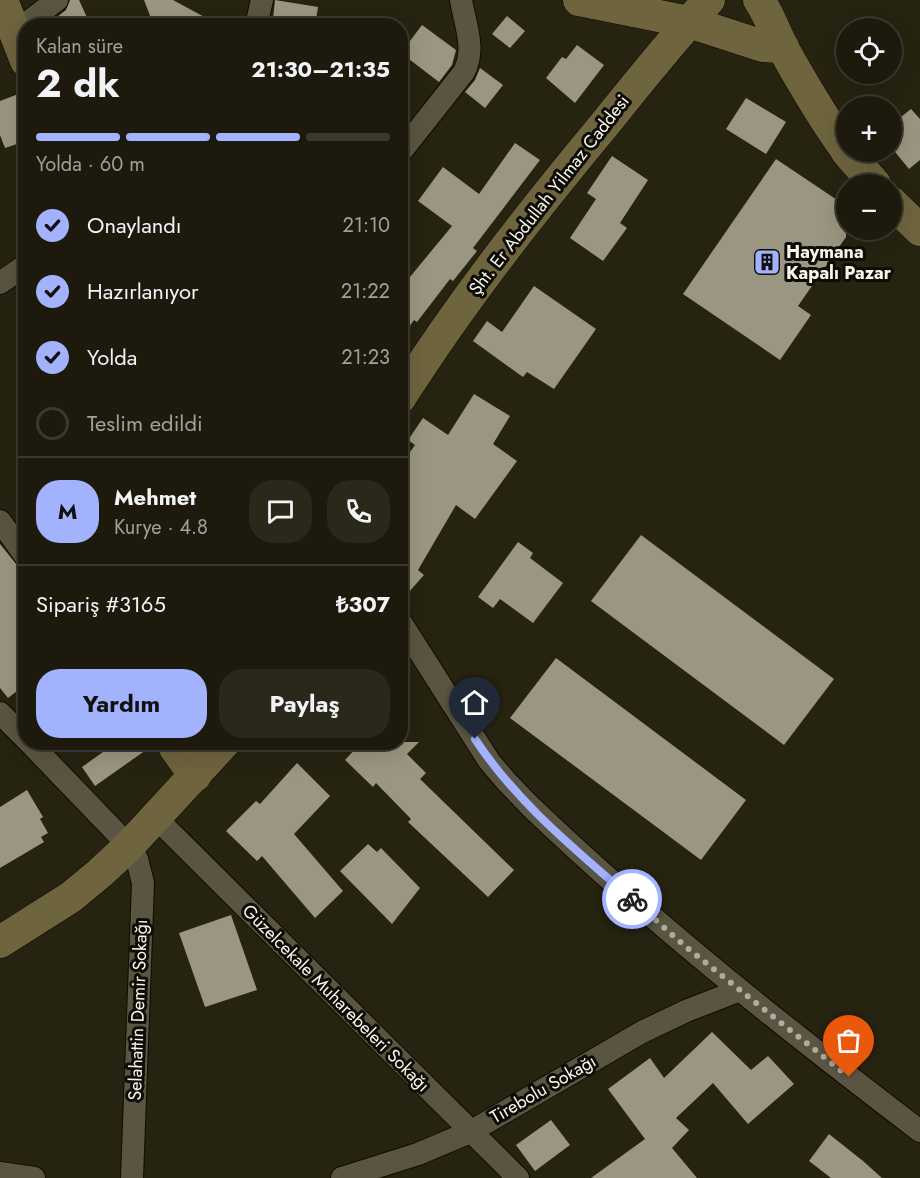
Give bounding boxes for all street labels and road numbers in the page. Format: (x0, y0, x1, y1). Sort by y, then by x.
street label: Şht. Er Abdullah Yilmaz Caddesi (463, 89, 635, 301)
street label: Güzelcekale Muharebeleri Sokağı (236, 898, 436, 1098)
street label: Selahattin Demir Sokağı (122, 919, 154, 1101)
street label: Tirebolu Sokağı (485, 1048, 601, 1130)

